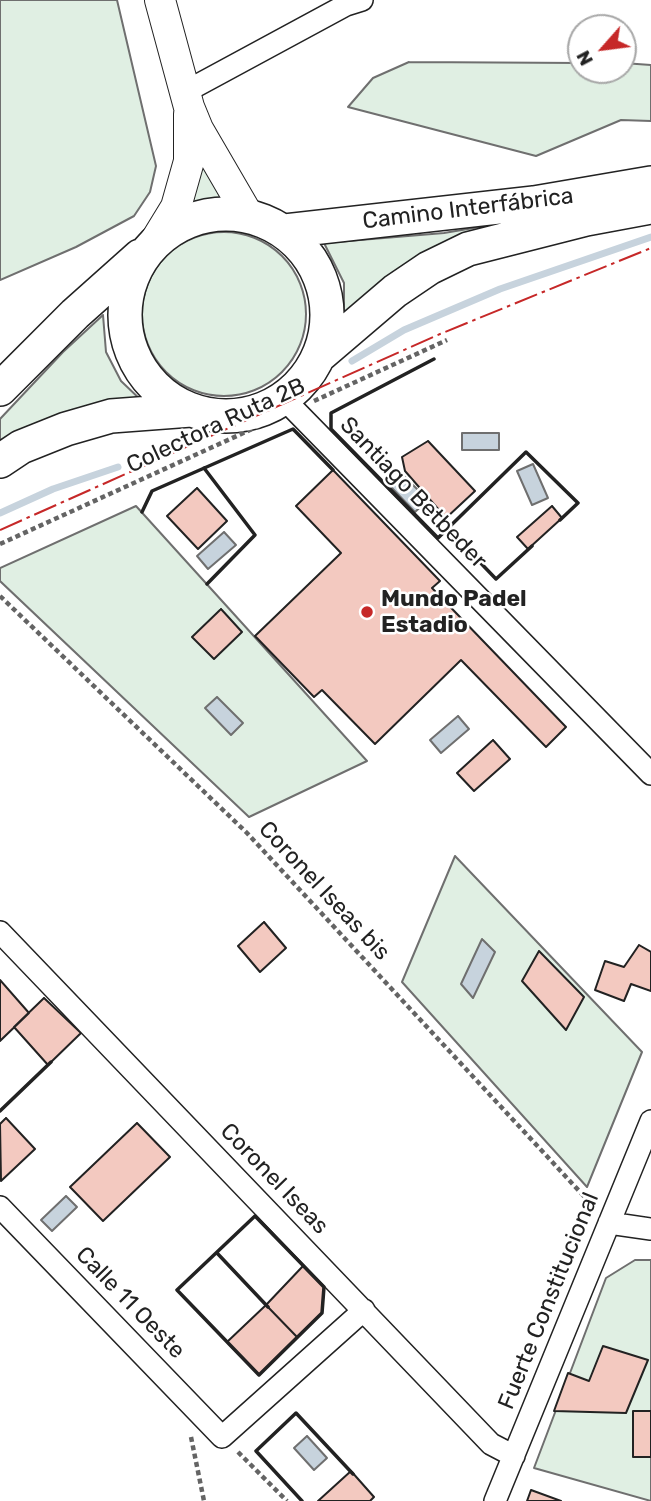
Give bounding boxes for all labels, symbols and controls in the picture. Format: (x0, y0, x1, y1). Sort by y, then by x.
north arrow (567, 14, 637, 84)
text: N (571, 47, 598, 70)
street label: Camino Interfábrica (361, 182, 575, 236)
street label: Colectora Ruta 2B (122, 373, 310, 479)
street label: Santiago Betbeder (334, 412, 492, 574)
place label: Mundo Padel Estadio (381, 585, 527, 639)
marker: Mundo Padel Estadio (359, 604, 375, 620)
street label: Coronel Iseas bis (252, 816, 396, 966)
street label: Coronel Iseas (214, 1118, 334, 1240)
street label: Fuerte Constitucional (493, 1189, 605, 1413)
street label: Calle 11 Oeste (70, 1241, 190, 1365)

